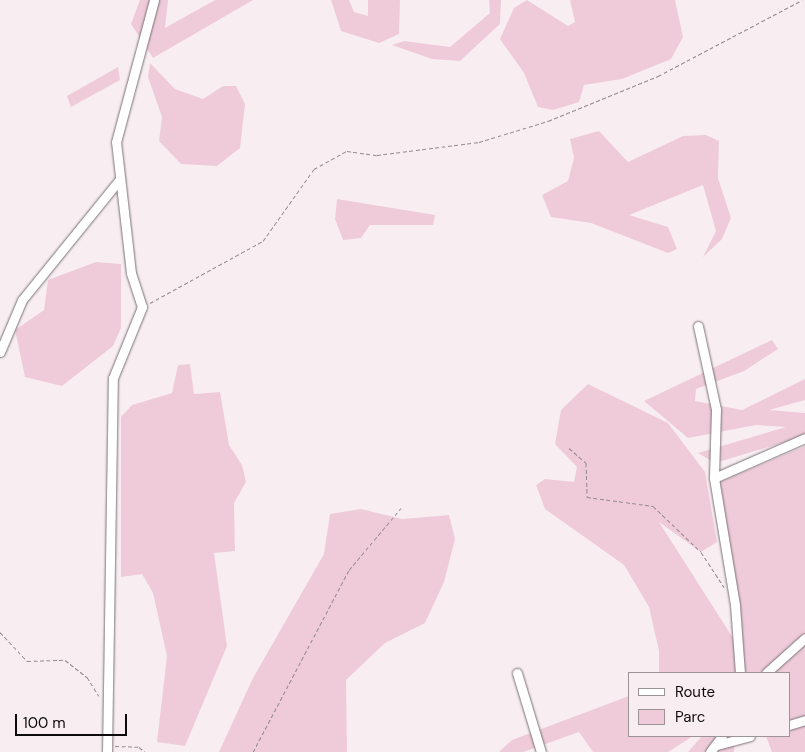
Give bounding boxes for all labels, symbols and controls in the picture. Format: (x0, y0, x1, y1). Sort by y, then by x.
legend (628, 672, 790, 737)
text: Route (675, 682, 715, 702)
scale bar (18, 704, 130, 736)
text: Parc (675, 707, 705, 727)
text: 100 m (23, 713, 66, 733)

